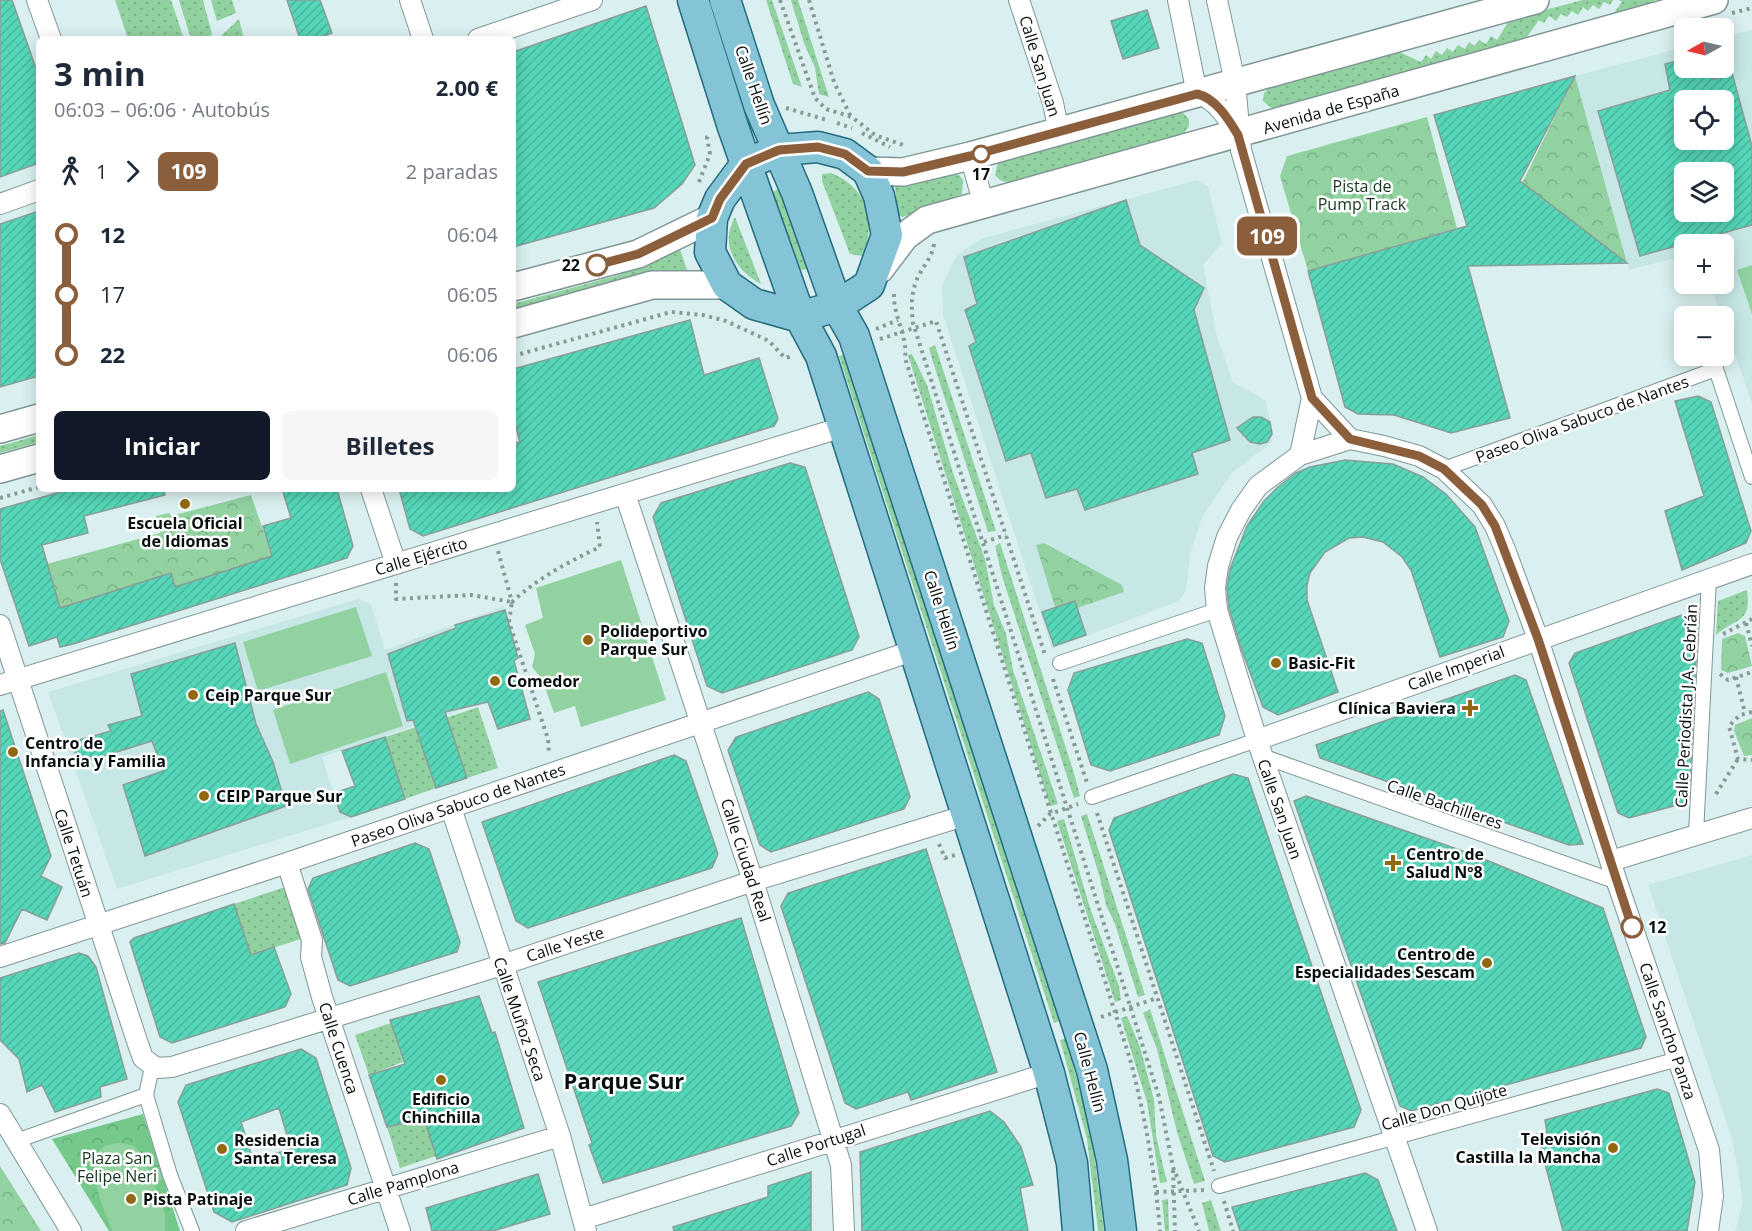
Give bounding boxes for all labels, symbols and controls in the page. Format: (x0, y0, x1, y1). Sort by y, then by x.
street label: Calle San Juan (1014, 13, 1066, 119)
north arrow (1674, 18, 1734, 78)
map controls (1674, 18, 1734, 366)
street label: Calle Hellín (730, 42, 778, 128)
text: 3 min (54, 51, 146, 96)
text: 2.00 € (436, 72, 498, 102)
street label: Avenida de España (1260, 79, 1402, 139)
button: locate (1674, 90, 1734, 150)
text: 06:03 – 06:06 · Autobús (54, 96, 270, 123)
marker: 17 (972, 145, 990, 163)
icon: walk (54, 155, 87, 188)
icon: forward (116, 155, 149, 188)
text: 109 (170, 157, 206, 185)
text: 1 (96, 158, 107, 185)
text: 2 paradas (406, 158, 498, 185)
button: layers (1674, 162, 1734, 222)
place label: 17 (972, 163, 990, 185)
park label: Pista de Pump Track (1318, 175, 1407, 215)
line badge: 109 (1232, 216, 1302, 256)
text: 12 (100, 219, 125, 249)
text: 06:04 (447, 221, 498, 248)
text: 109 (1249, 222, 1285, 250)
button: + (1674, 234, 1734, 294)
place label: 22 (562, 254, 580, 276)
marker: 22 (586, 254, 608, 276)
text: 17 (100, 279, 125, 309)
text: 06:05 (447, 281, 498, 308)
button: − (1674, 306, 1734, 366)
text: 22 (100, 339, 125, 369)
text: 06:06 (447, 341, 498, 368)
street label: Paseo Oliva Sabuco de Nantes (1472, 370, 1692, 468)
button: Iniciar (54, 411, 270, 480)
button: Billetes (282, 411, 498, 480)
marker: Escuela Oficial de Idiomas (178, 497, 192, 511)
place label: Escuela Oficial de Idiomas (127, 512, 243, 552)
street label: Calle Ejército (372, 531, 470, 581)
street label: Calle Hellín (919, 567, 965, 653)
street label: Calle Periodista J.A. Cebrián (1670, 603, 1702, 809)
place label: Polideportivo Parque Sur (600, 620, 708, 660)
marker: Polideportivo Parque Sur (581, 633, 595, 647)
street label: Calle Imperial (1404, 640, 1508, 696)
place label: Basic-Fit (1288, 652, 1355, 674)
marker: Basic-Fit (1269, 656, 1283, 670)
place label: Comedor (507, 670, 580, 692)
marker: Comedor (488, 674, 502, 688)
place label: Ceip Parque Sur (205, 684, 332, 706)
marker: Ceip Parque Sur (186, 688, 200, 702)
place label: Clínica Baviera (1338, 697, 1456, 719)
marker: Clínica Baviera (1461, 699, 1479, 717)
place label: Centro de Infancia y Familia (25, 732, 166, 772)
marker: Centro de Infancia y Familia (6, 745, 20, 759)
street label: Calle San Juan (1253, 756, 1307, 862)
street label: Paseo Oliva Sabuco de Nantes (348, 758, 568, 852)
street label: Calle Bachilleres (1384, 774, 1506, 834)
place label: CEIP Parque Sur (216, 785, 342, 807)
marker: CEIP Parque Sur (197, 789, 211, 803)
street label: Calle Ciudad Real (716, 795, 776, 925)
street label: Calle Tetuán (49, 806, 99, 900)
place label: Centro de Salud Nº8 (1406, 843, 1484, 883)
marker: Centro de Salud Nº8 (1384, 854, 1402, 872)
marker: 12 (1621, 916, 1643, 938)
place label: 12 (1648, 916, 1666, 938)
street label: Calle Yeste (523, 921, 607, 967)
place label: Centro de Especialidades Sescam (1295, 943, 1475, 983)
street label: Calle Muñoz Seca (488, 954, 552, 1084)
marker: Centro de Especialidades Sescam (1480, 956, 1494, 970)
street label: Calle Sancho Panza (1634, 960, 1702, 1102)
street label: Calle Cuenca (314, 999, 364, 1097)
street label: Calle Hellín (1069, 1029, 1111, 1115)
district label: Parque Sur (564, 1065, 684, 1095)
marker: Edificio Chinchilla (434, 1073, 448, 1087)
street label: Calle Don Quijote (1378, 1079, 1510, 1135)
place label: Edificio Chinchilla (401, 1088, 481, 1128)
street label: Calle Portugal (764, 1119, 868, 1171)
place label: Televisión Castilla la Mancha (1455, 1128, 1601, 1168)
place label: Residencia Santa Teresa (234, 1129, 337, 1169)
marker: Televisión Castilla la Mancha (1606, 1141, 1620, 1155)
marker: Residencia Santa Teresa (215, 1142, 229, 1156)
park label: Plaza San Felipe Neri (77, 1147, 157, 1187)
street label: Calle Pamplona (344, 1156, 462, 1210)
place label: Pista Patinaje (143, 1188, 253, 1210)
marker: Pista Patinaje (124, 1192, 138, 1206)

